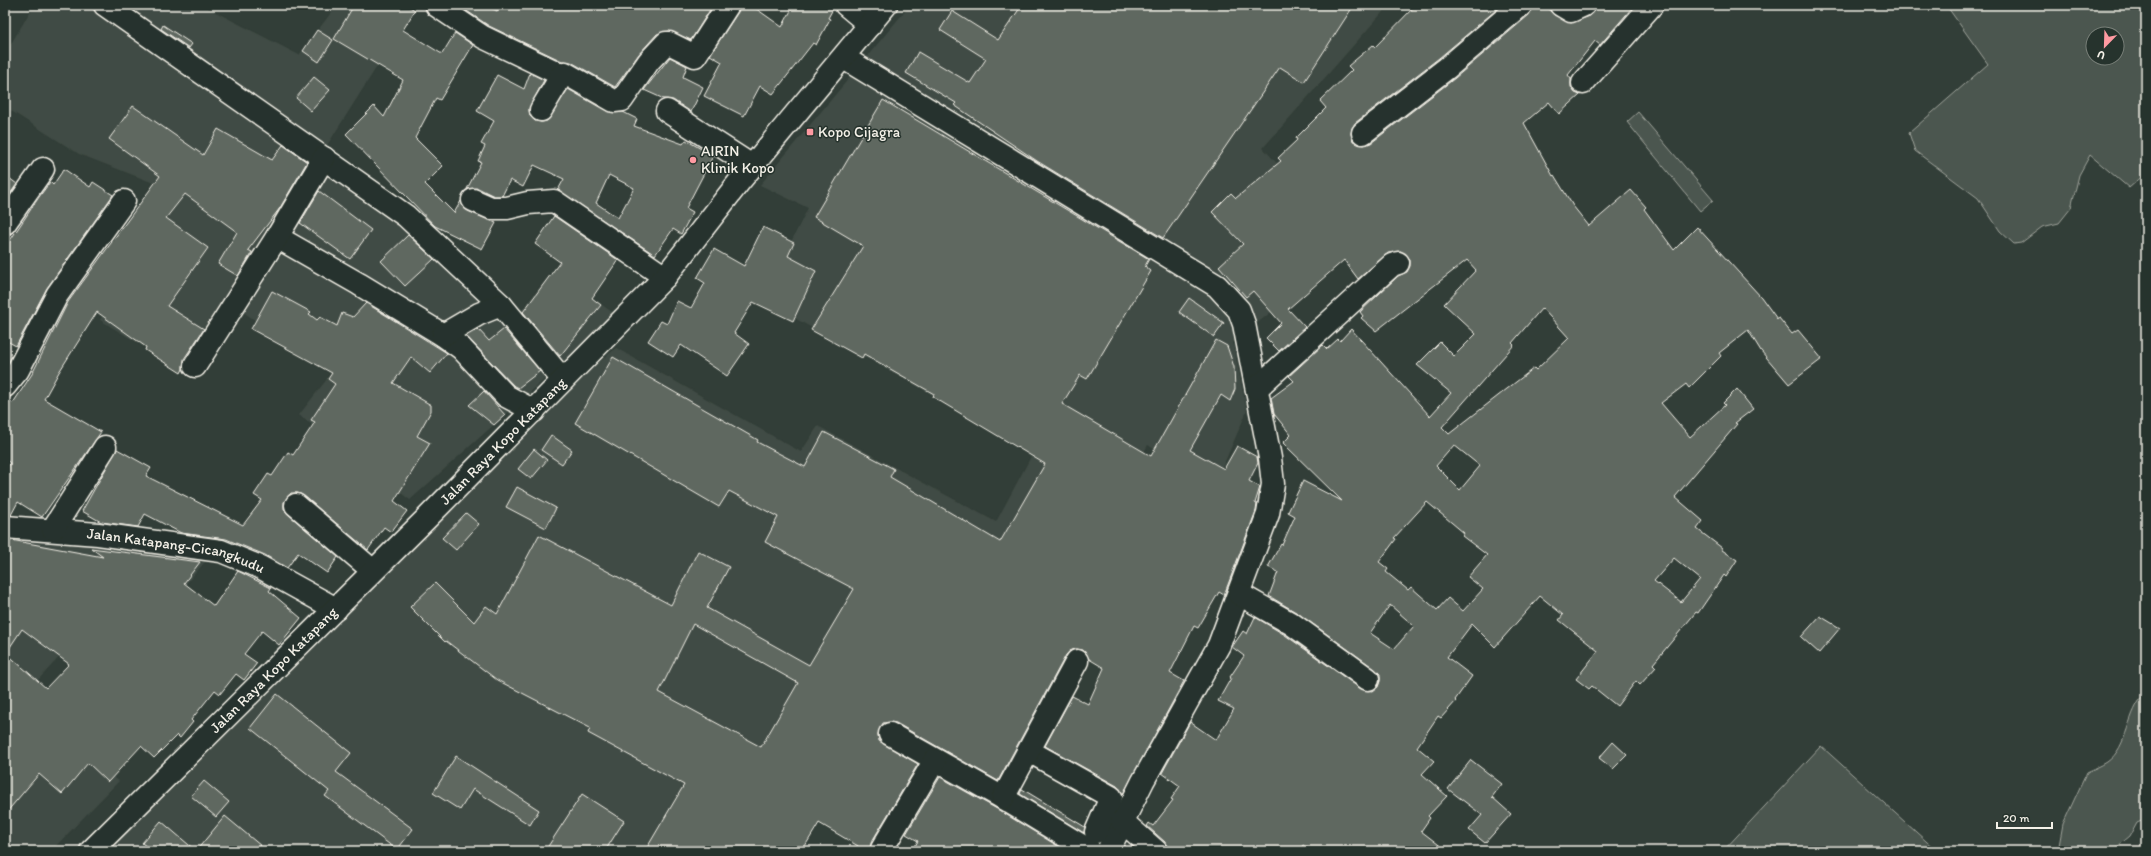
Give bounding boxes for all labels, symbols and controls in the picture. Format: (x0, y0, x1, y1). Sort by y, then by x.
north arrow (2085, 26, 2125, 66)
text: U (2095, 47, 2107, 62)
place label: Kopo Cijagra (818, 123, 901, 141)
marker: Kopo Cijagra (805, 127, 815, 137)
place label: AIRIN Klinik Kopo (701, 142, 774, 177)
marker: AIRIN Klinik Kopo (688, 155, 698, 165)
street label: Jalan Raya Kopo Katapang (436, 373, 570, 509)
street label: Jalan Katapang-Cicangkudu (86, 524, 269, 577)
street label: Jalan Raya Kopo Katapang (206, 603, 341, 737)
scale bar (1997, 804, 2052, 830)
text: 20 m (2003, 811, 2030, 825)

